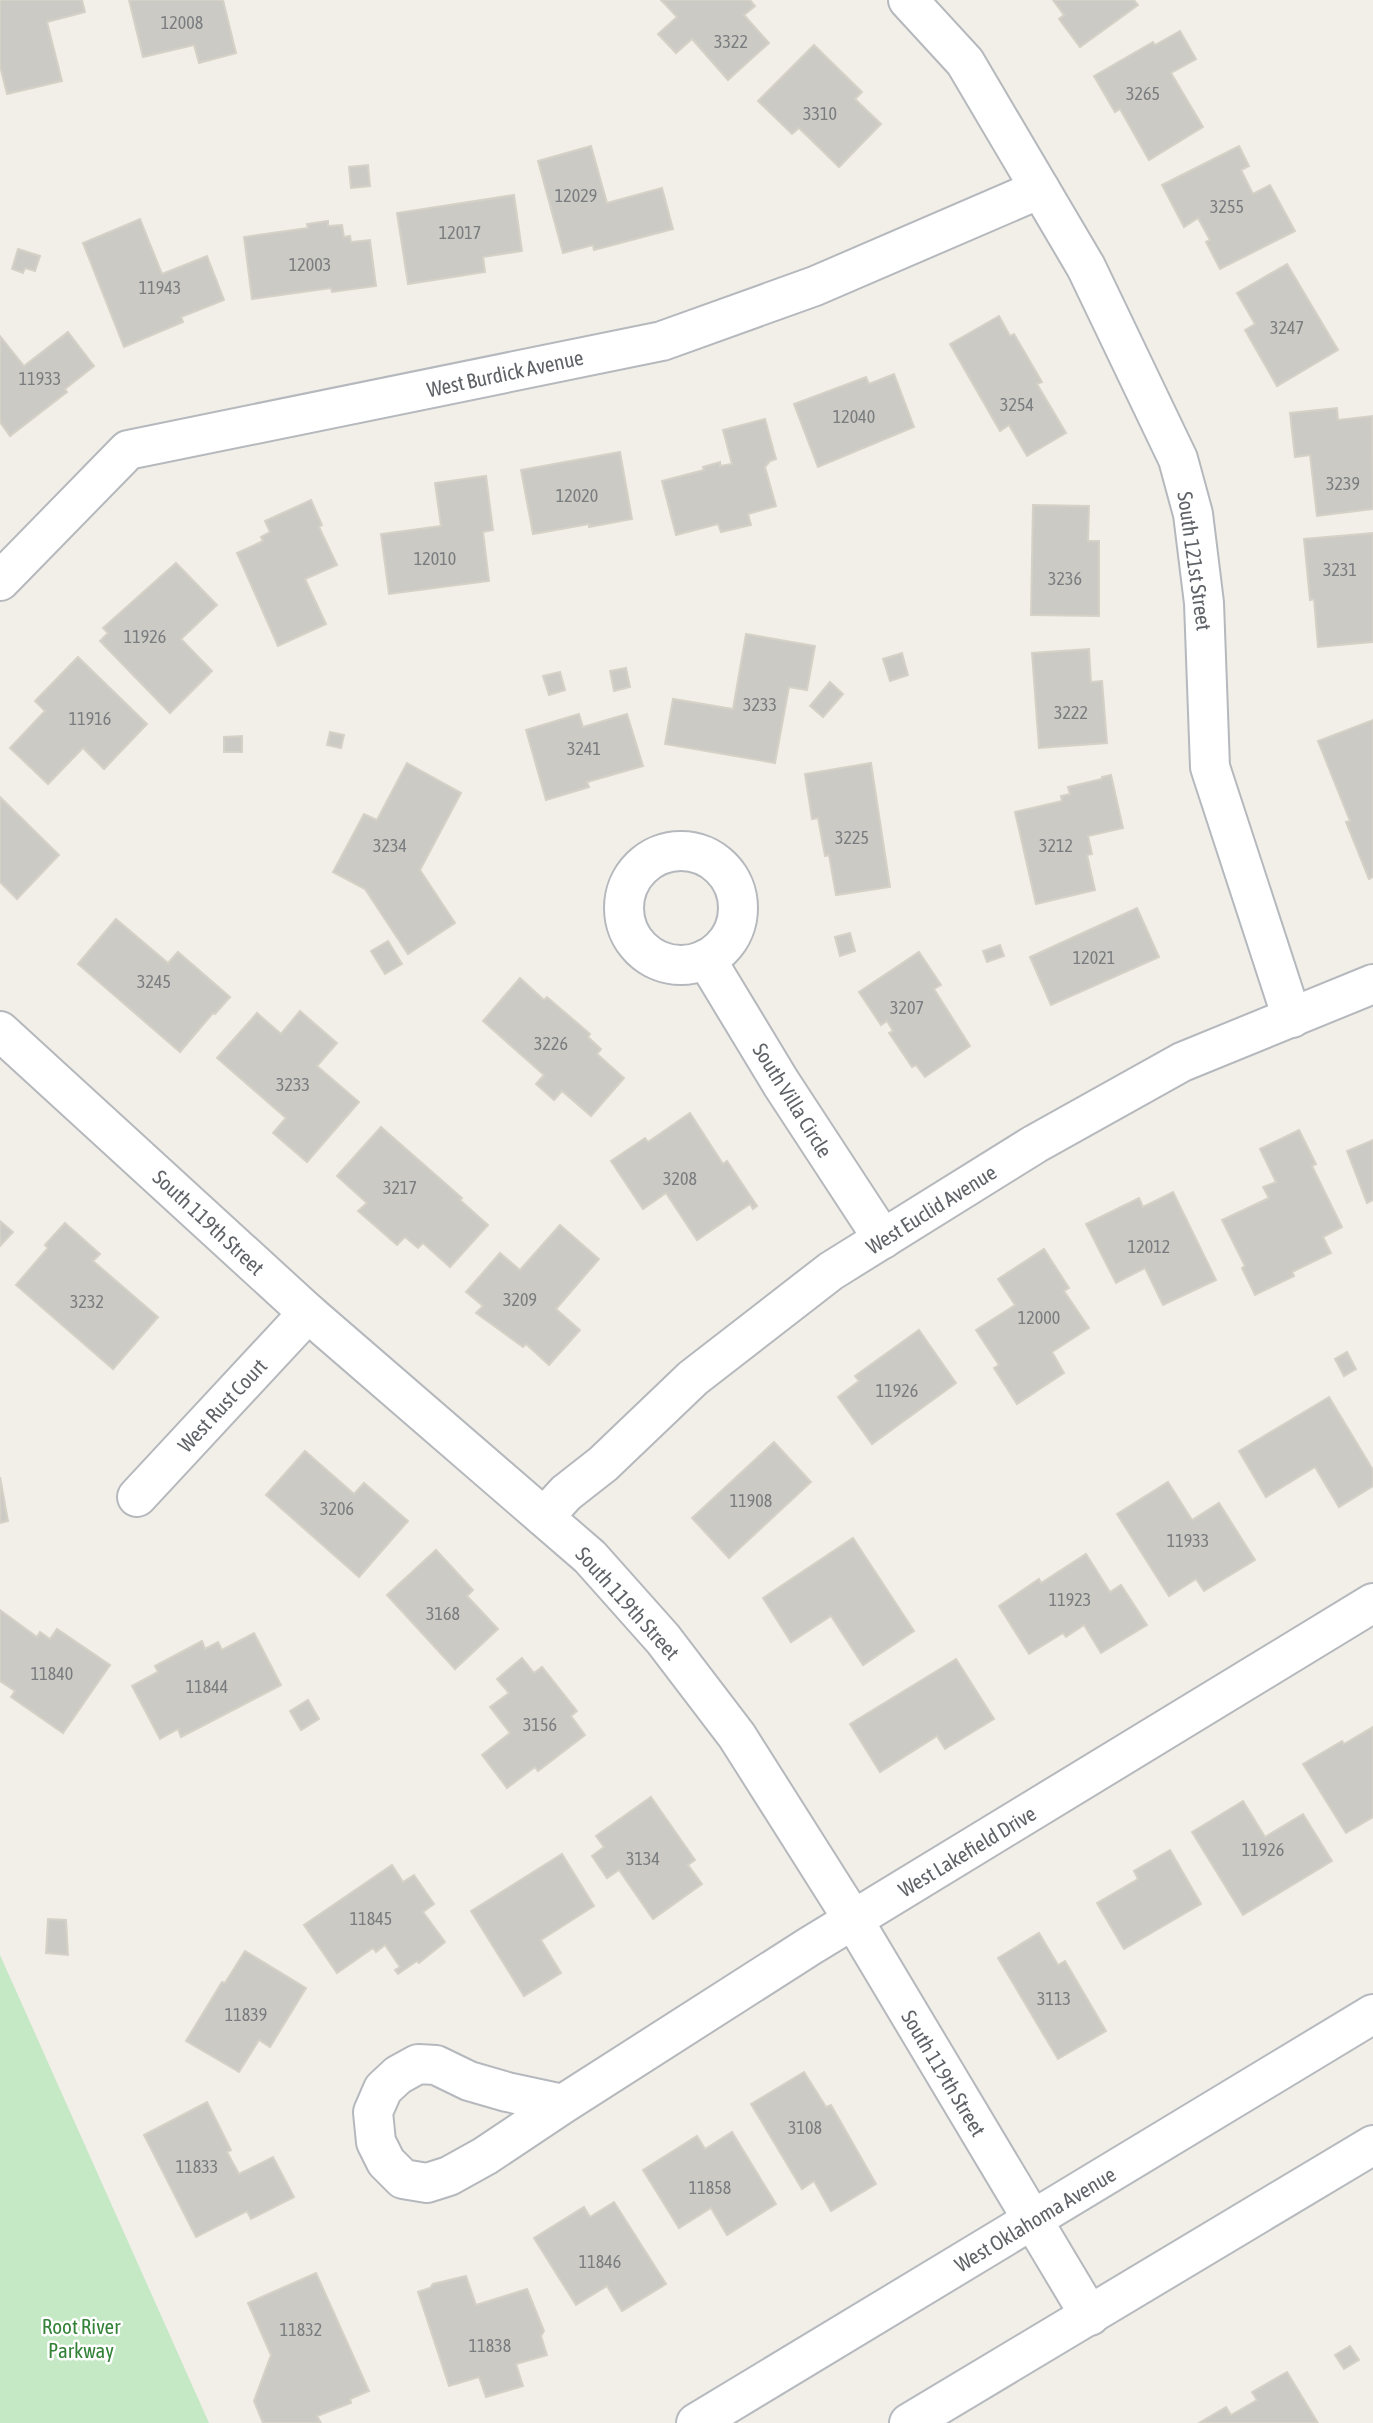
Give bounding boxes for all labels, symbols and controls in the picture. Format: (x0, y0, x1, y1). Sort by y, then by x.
house number: 12008 (161, 12, 203, 33)
house number: 3322 (714, 31, 748, 52)
house number: 3265 (1126, 83, 1160, 104)
house number: 3310 (803, 103, 837, 124)
house number: 12029 (555, 185, 597, 206)
house number: 3255 (1210, 196, 1244, 217)
house number: 12017 (439, 222, 481, 243)
house number: 12003 (289, 254, 331, 275)
house number: 11943 (139, 277, 181, 298)
house number: 3247 (1270, 317, 1304, 338)
street label: West Burdick Avenue (424, 345, 586, 401)
house number: 11933 (19, 368, 61, 389)
house number: 3254 (1000, 394, 1034, 415)
house number: 12040 (833, 406, 875, 427)
house number: 3239 (1326, 473, 1360, 494)
house number: 12020 (556, 485, 598, 506)
street label: South 121st Street (1173, 490, 1217, 632)
house number: 12010 (414, 548, 456, 569)
house number: 3231 (1323, 559, 1357, 580)
house number: 3236 (1048, 568, 1082, 589)
house number: 11926 (124, 626, 166, 647)
house number: 3233 (743, 694, 777, 715)
house number: 3222 (1054, 702, 1088, 723)
house number: 11916 (69, 708, 111, 729)
house number: 3241 (567, 738, 601, 759)
house number: 3225 (835, 827, 869, 848)
house number: 3234 (373, 835, 407, 856)
house number: 3212 (1039, 835, 1073, 856)
house number: 12021 (1073, 947, 1115, 968)
house number: 3245 (137, 971, 171, 992)
house number: 3207 (890, 997, 924, 1018)
house number: 3226 (534, 1033, 568, 1054)
street label: South Villa Circle (748, 1039, 838, 1161)
house number: 3233 (276, 1074, 310, 1095)
street label: West Euclid Avenue (862, 1159, 1000, 1259)
street label: South 119th Street (149, 1165, 269, 1279)
house number: 3208 (663, 1168, 697, 1189)
house number: 3217 (383, 1177, 417, 1198)
house number: 12012 (1128, 1236, 1170, 1257)
house number: 3209 (503, 1289, 537, 1310)
house number: 3232 (70, 1291, 104, 1312)
house number: 12000 (1018, 1307, 1060, 1328)
street label: West Rust Court (173, 1353, 271, 1457)
house number: 11926 (876, 1380, 918, 1401)
house number: 11908 (730, 1490, 772, 1511)
house number: 3206 (320, 1498, 354, 1519)
house number: 11933 (1167, 1530, 1209, 1551)
street label: South 119th Street (571, 1542, 685, 1664)
house number: 11923 (1049, 1589, 1091, 1610)
house number: 3168 (426, 1603, 460, 1624)
house number: 11840 (31, 1663, 73, 1684)
house number: 11844 (186, 1676, 228, 1697)
house number: 3156 (523, 1714, 557, 1735)
street label: West Lakefield Drive (894, 1801, 1040, 1901)
house number: 11926 (1242, 1839, 1284, 1860)
house number: 3134 (626, 1848, 660, 1869)
house number: 11845 (350, 1908, 392, 1929)
house number: 3113 (1037, 1988, 1071, 2009)
house number: 11839 (225, 2004, 267, 2025)
street label: South 119th Street (897, 2006, 991, 2140)
house number: 3108 (788, 2117, 822, 2138)
house number: 11833 (176, 2156, 218, 2177)
street label: West Oklahoma Avenue (950, 2162, 1120, 2276)
house number: 11858 (689, 2177, 731, 2198)
house number: 11846 (579, 2251, 621, 2272)
park label: Root River Parkway (42, 2314, 121, 2362)
house number: 11832 (280, 2319, 322, 2340)
house number: 11838 (469, 2335, 511, 2356)

